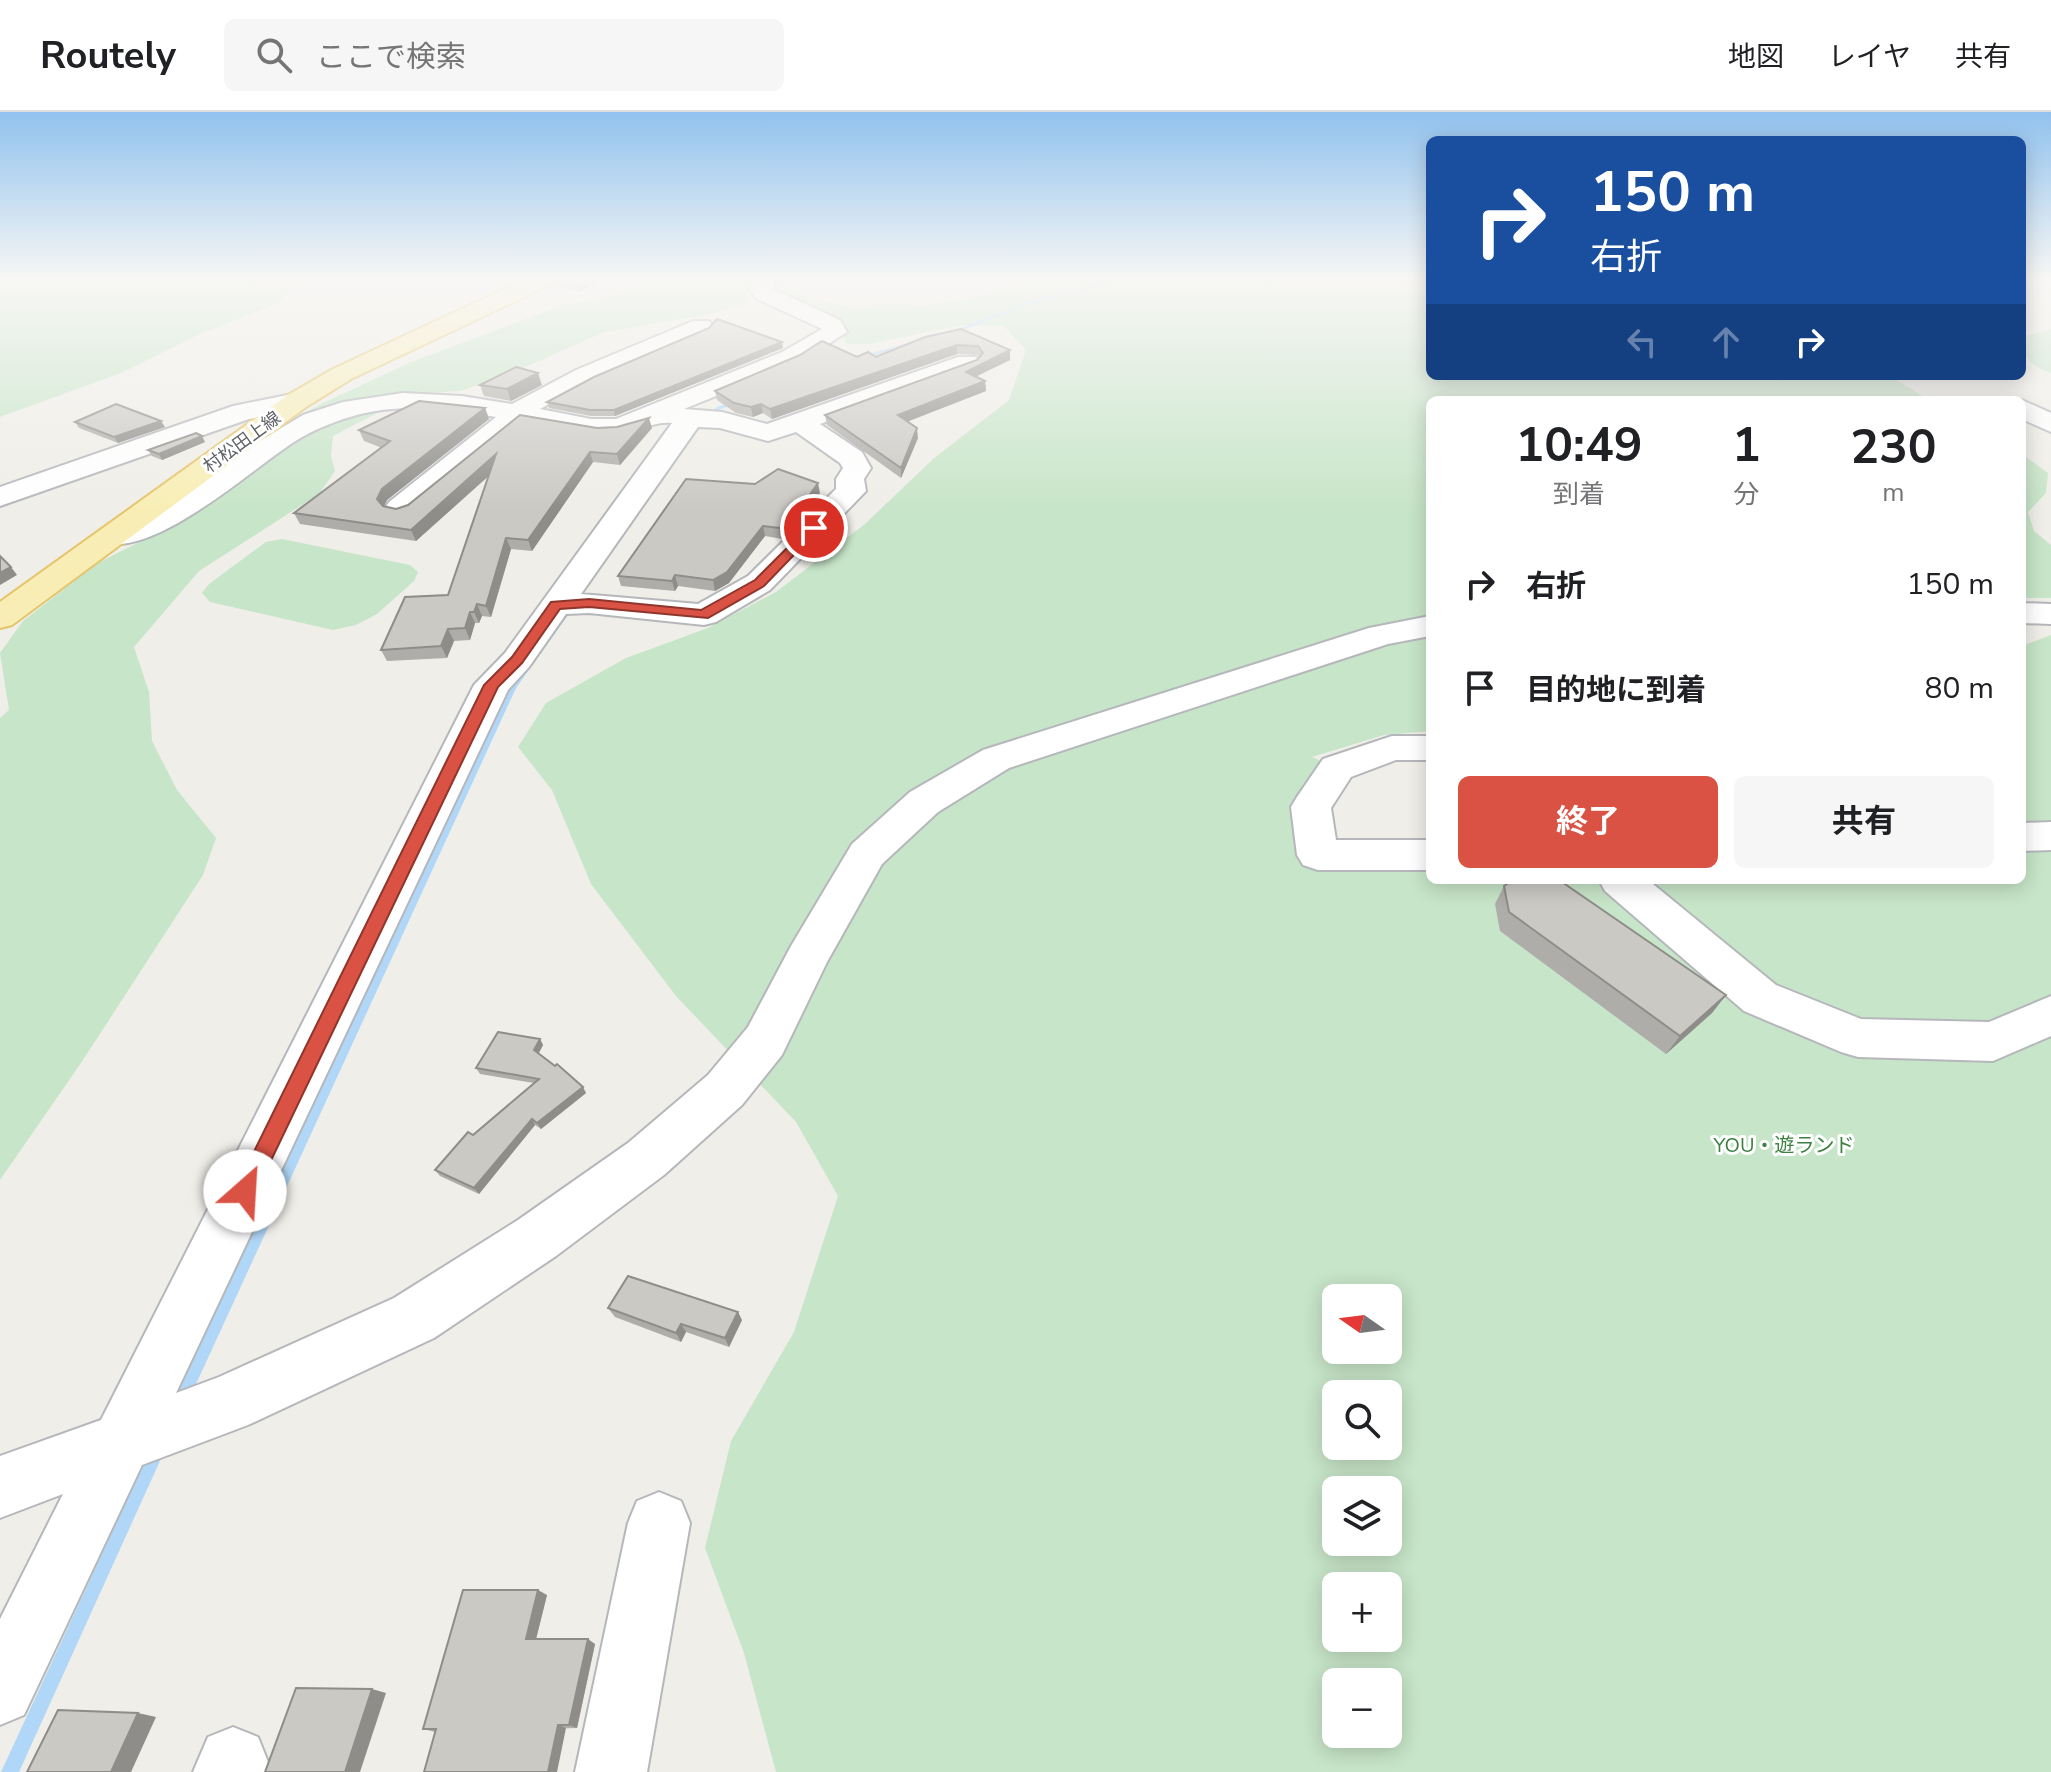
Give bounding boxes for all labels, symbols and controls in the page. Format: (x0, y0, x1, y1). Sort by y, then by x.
search box (224, 19, 784, 91)
text: Routely (40, 30, 176, 81)
icon: search (252, 33, 296, 77)
text: ここで検索 (316, 37, 466, 78)
text: 地図 (1728, 38, 1784, 76)
text: レイヤ (1828, 38, 1911, 76)
text: 共有 (1955, 38, 2011, 76)
text: 150 m (1590, 154, 1755, 231)
icon: right (1458, 168, 1562, 272)
text: 右折 (1590, 233, 1662, 282)
icon: left (1620, 320, 1664, 364)
icon: ahead (1704, 320, 1748, 364)
icon: right (1788, 320, 1832, 364)
street label: 村松田上線 (199, 406, 285, 478)
text: 10:49 (1515, 412, 1643, 478)
text: 1 (1732, 412, 1761, 478)
text: 230 (1850, 414, 1937, 480)
text: m (1882, 475, 1904, 510)
text: 到着 (1553, 477, 1605, 512)
text: 分 (1733, 477, 1759, 512)
pin (780, 494, 848, 562)
icon: arrive (792, 506, 836, 550)
icon: right (1458, 562, 1502, 606)
text: 150 m (1907, 564, 1994, 605)
text: 右折 (1526, 566, 1586, 607)
icon: arrive (1458, 666, 1502, 710)
text: 80 m (1925, 668, 1994, 709)
text: 目的地に到着 (1526, 670, 1706, 711)
button: 終了 (1458, 776, 1718, 868)
button: 共有 (1734, 776, 1994, 868)
park label: YOU・遊ランド (1713, 1132, 1854, 1159)
position arrow (203, 1149, 287, 1233)
north arrow (1322, 1284, 1402, 1364)
map controls (1322, 1284, 1402, 1748)
button: search (1322, 1380, 1402, 1460)
button: layers (1322, 1476, 1402, 1556)
button: + (1322, 1572, 1402, 1652)
button: − (1322, 1668, 1402, 1748)

